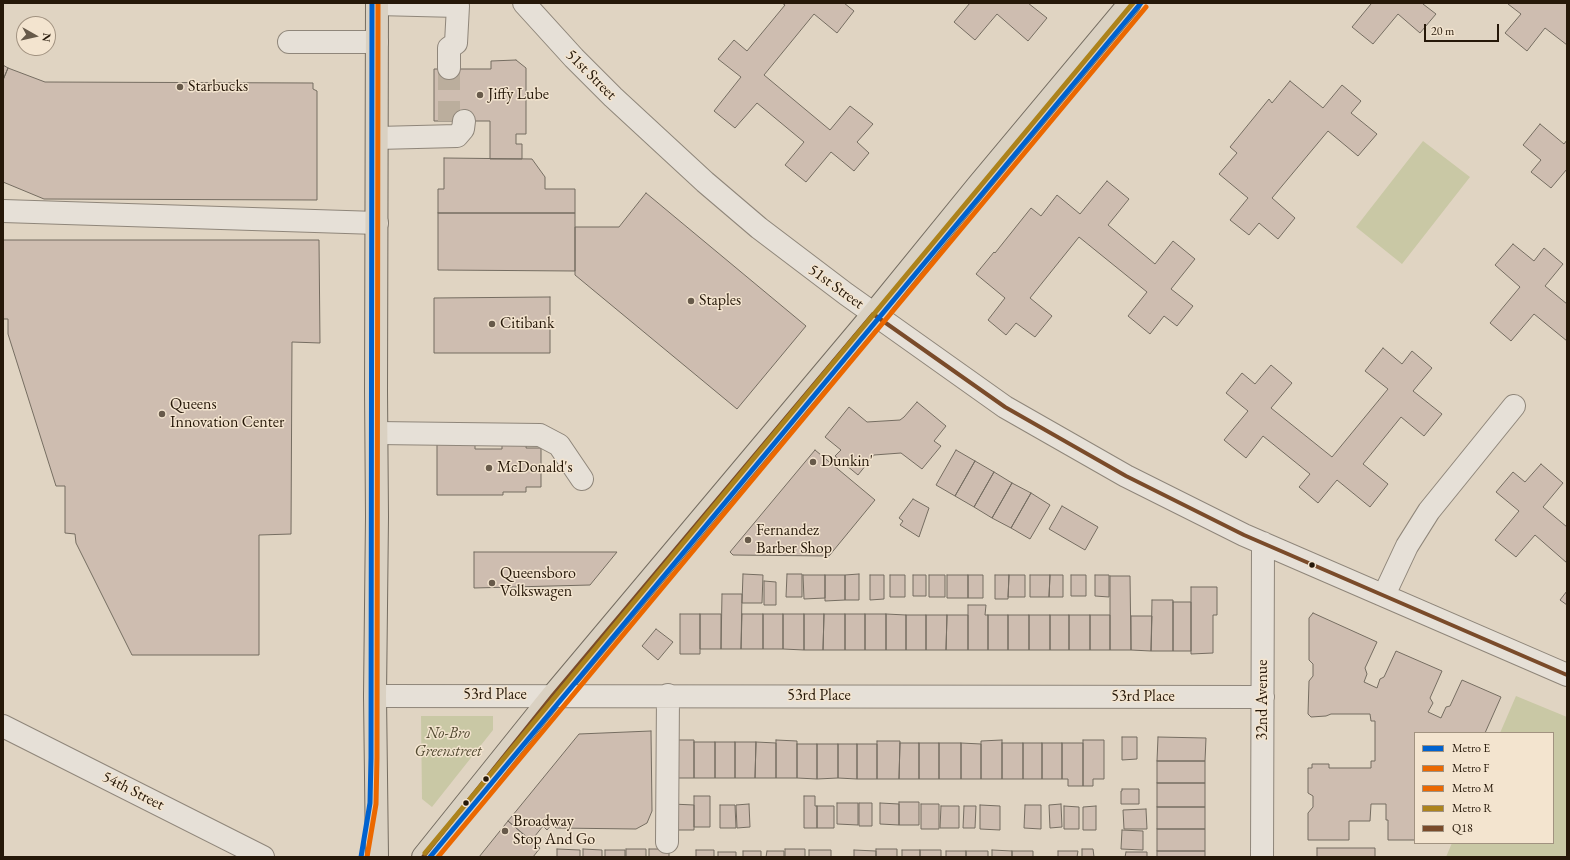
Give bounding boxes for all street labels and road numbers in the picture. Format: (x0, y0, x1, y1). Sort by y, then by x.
street label: 51st Street (562, 46, 620, 104)
street label: 51st Street (805, 260, 867, 314)
street label: 32nd Avenue (1253, 659, 1273, 741)
street label: 53rd Place (463, 685, 527, 705)
street label: 53rd Place (787, 686, 851, 706)
street label: 53rd Place (1111, 687, 1175, 707)
street label: 54th Street (99, 767, 167, 815)

